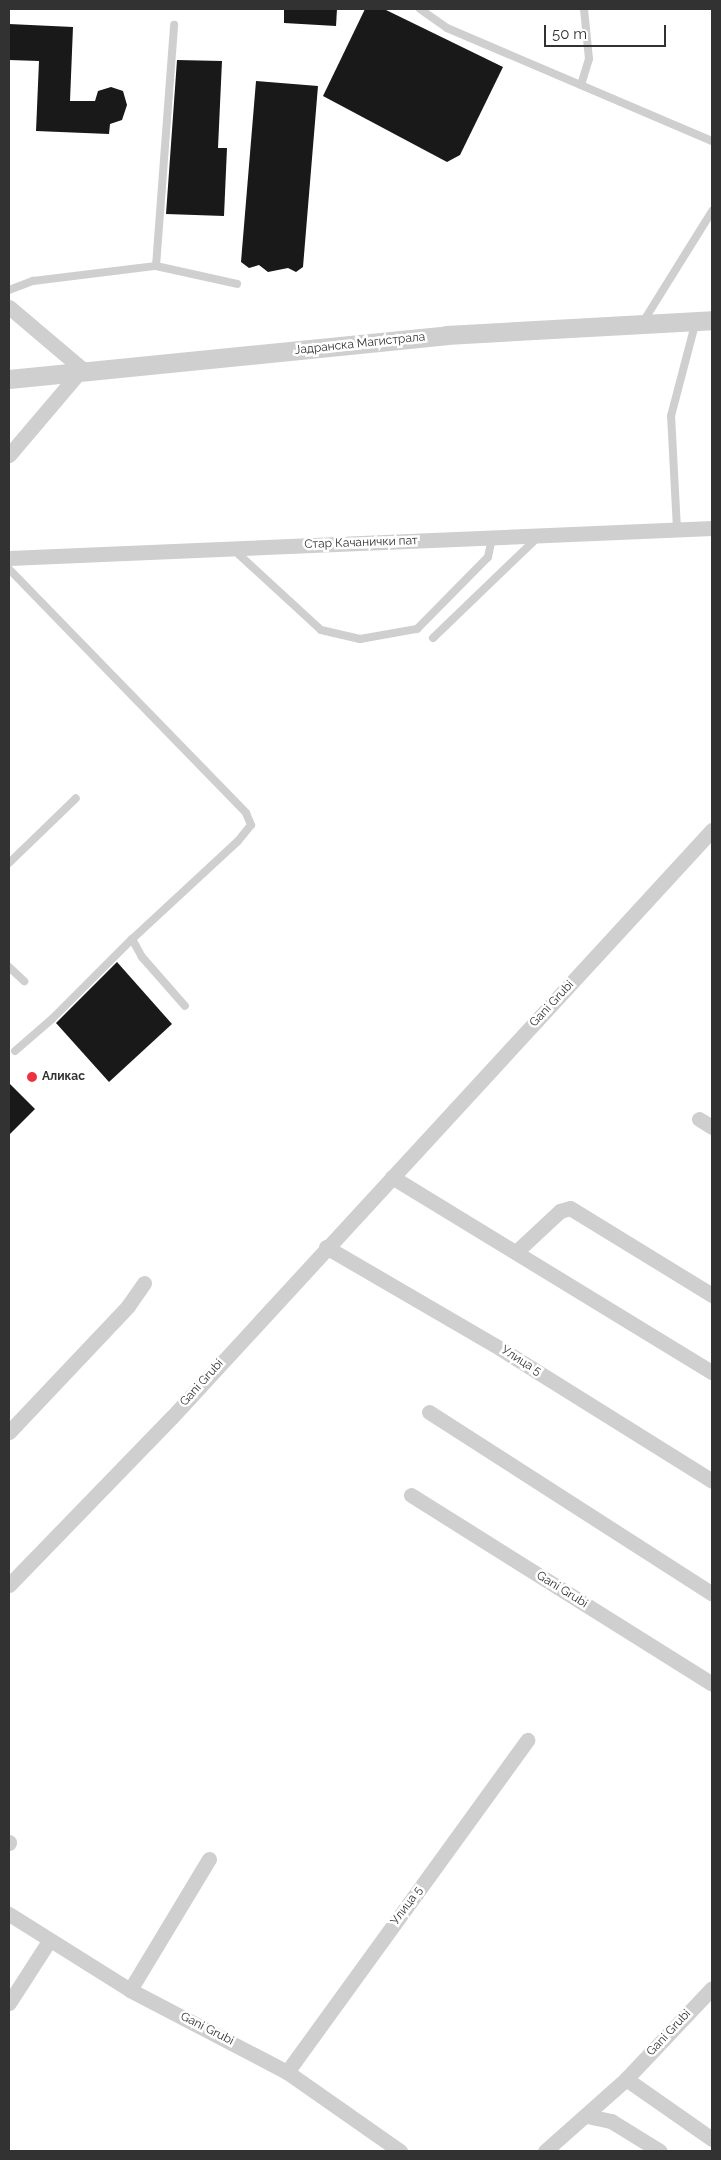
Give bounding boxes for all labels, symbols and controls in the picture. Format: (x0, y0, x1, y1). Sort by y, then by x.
scale bar (546, 15, 668, 47)
text: 50 m (552, 25, 587, 43)
street label: Јадранска Магистрала (294, 330, 426, 358)
street label: Стар Качанички пат (304, 534, 418, 552)
street label: Gani Grubi (527, 978, 577, 1030)
place label: Аликас (42, 1070, 85, 1084)
marker: Аликас (26, 1071, 38, 1083)
street label: Улица 5 (498, 1343, 544, 1379)
street label: Gani Grubi (177, 1357, 227, 1409)
street label: Gani Grubi (534, 1569, 590, 1611)
street label: Улица 5 (388, 1884, 426, 1928)
street label: Gani Grubi (644, 2007, 694, 2059)
street label: Gani Grubi (178, 2009, 236, 2049)

